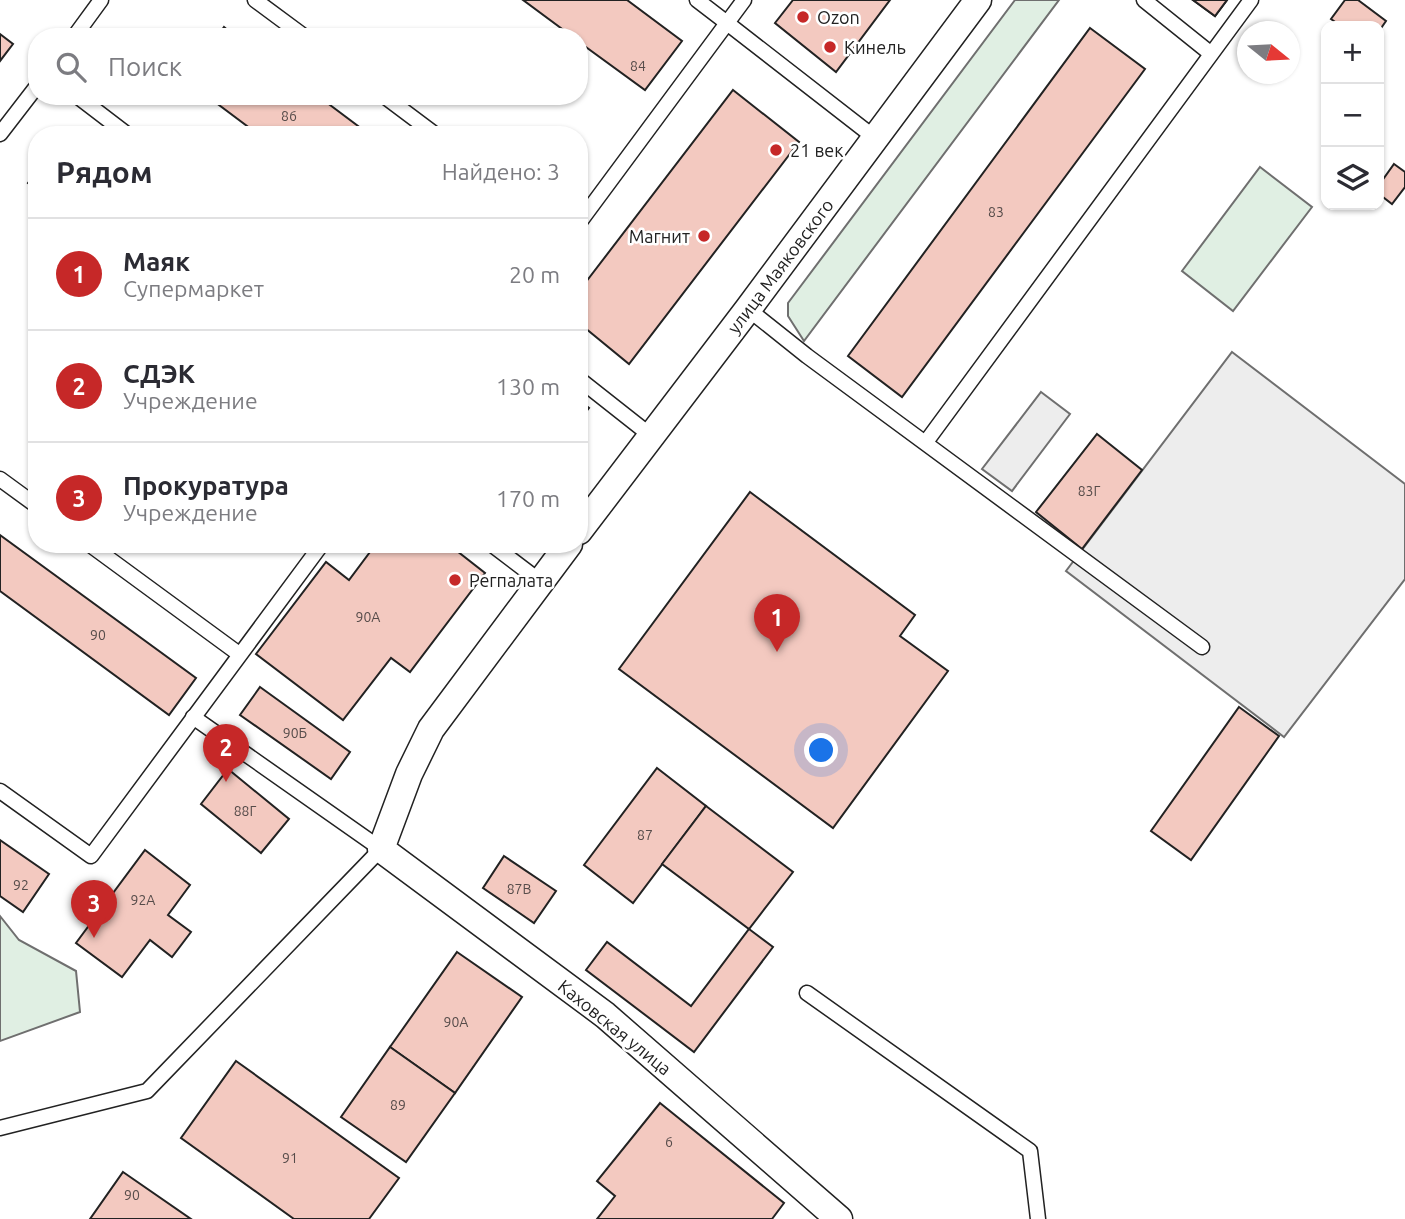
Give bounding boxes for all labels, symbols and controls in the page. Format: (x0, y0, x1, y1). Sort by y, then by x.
place label: Ozon (817, 7, 860, 27)
marker: Ozon (795, 9, 811, 25)
north arrow (1237, 21, 1300, 84)
map controls (1321, 21, 1384, 210)
button: + (1321, 21, 1384, 84)
search box (28, 28, 588, 105)
place label: Кинель (844, 37, 906, 57)
marker: Кинель (822, 39, 838, 55)
icon: search (52, 48, 90, 86)
text: Поиск (108, 52, 182, 81)
house number: 84 (630, 58, 646, 74)
button: − (1321, 84, 1384, 147)
house number: 86 (281, 108, 297, 124)
place label: 21 век (790, 140, 844, 160)
marker: 21 век (768, 142, 784, 158)
button: layers (1321, 147, 1384, 210)
text: Рядом (56, 155, 152, 189)
text: Найдено: 3 (442, 159, 560, 184)
street label: улица Маяковского (723, 195, 837, 337)
house number: 83 (988, 204, 1004, 220)
place label: Магнит (629, 226, 690, 246)
marker: Магнит (696, 228, 712, 244)
text: Маяк (123, 247, 190, 276)
text: 1 (73, 262, 85, 287)
text: 20 m (509, 262, 560, 287)
text: Супермаркет (123, 276, 264, 301)
text: СДЭК (123, 359, 195, 388)
text: 2 (73, 374, 85, 399)
text: 130 m (496, 374, 560, 399)
text: Учреждение (123, 388, 258, 413)
text: Прокуратура (123, 471, 289, 500)
house number: 83Г (1078, 483, 1100, 499)
text: 3 (73, 486, 85, 511)
text: 170 m (496, 486, 560, 511)
text: Учреждение (123, 500, 258, 525)
place label: Регпалата (469, 570, 553, 590)
marker: Регпалата (447, 572, 463, 588)
pin: 1 (754, 594, 800, 652)
house number: 90А (356, 609, 380, 625)
house number: 90 (90, 627, 106, 643)
pin: 2 (203, 724, 249, 782)
house number: 90Б (283, 725, 307, 741)
your location (804, 733, 838, 767)
house number: 88Г (234, 803, 256, 819)
house number: 87 (637, 827, 653, 843)
house number: 92 (13, 877, 29, 893)
pin: 3 (71, 880, 117, 938)
house number: 87В (507, 881, 531, 897)
house number: 92А (131, 892, 155, 908)
street label: Каховская улица (555, 975, 675, 1079)
house number: 90А (444, 1014, 468, 1030)
house number: 89 (390, 1097, 406, 1113)
house number: 6 (665, 1134, 673, 1150)
house number: 91 (282, 1150, 298, 1166)
house number: 90 (124, 1187, 140, 1203)

